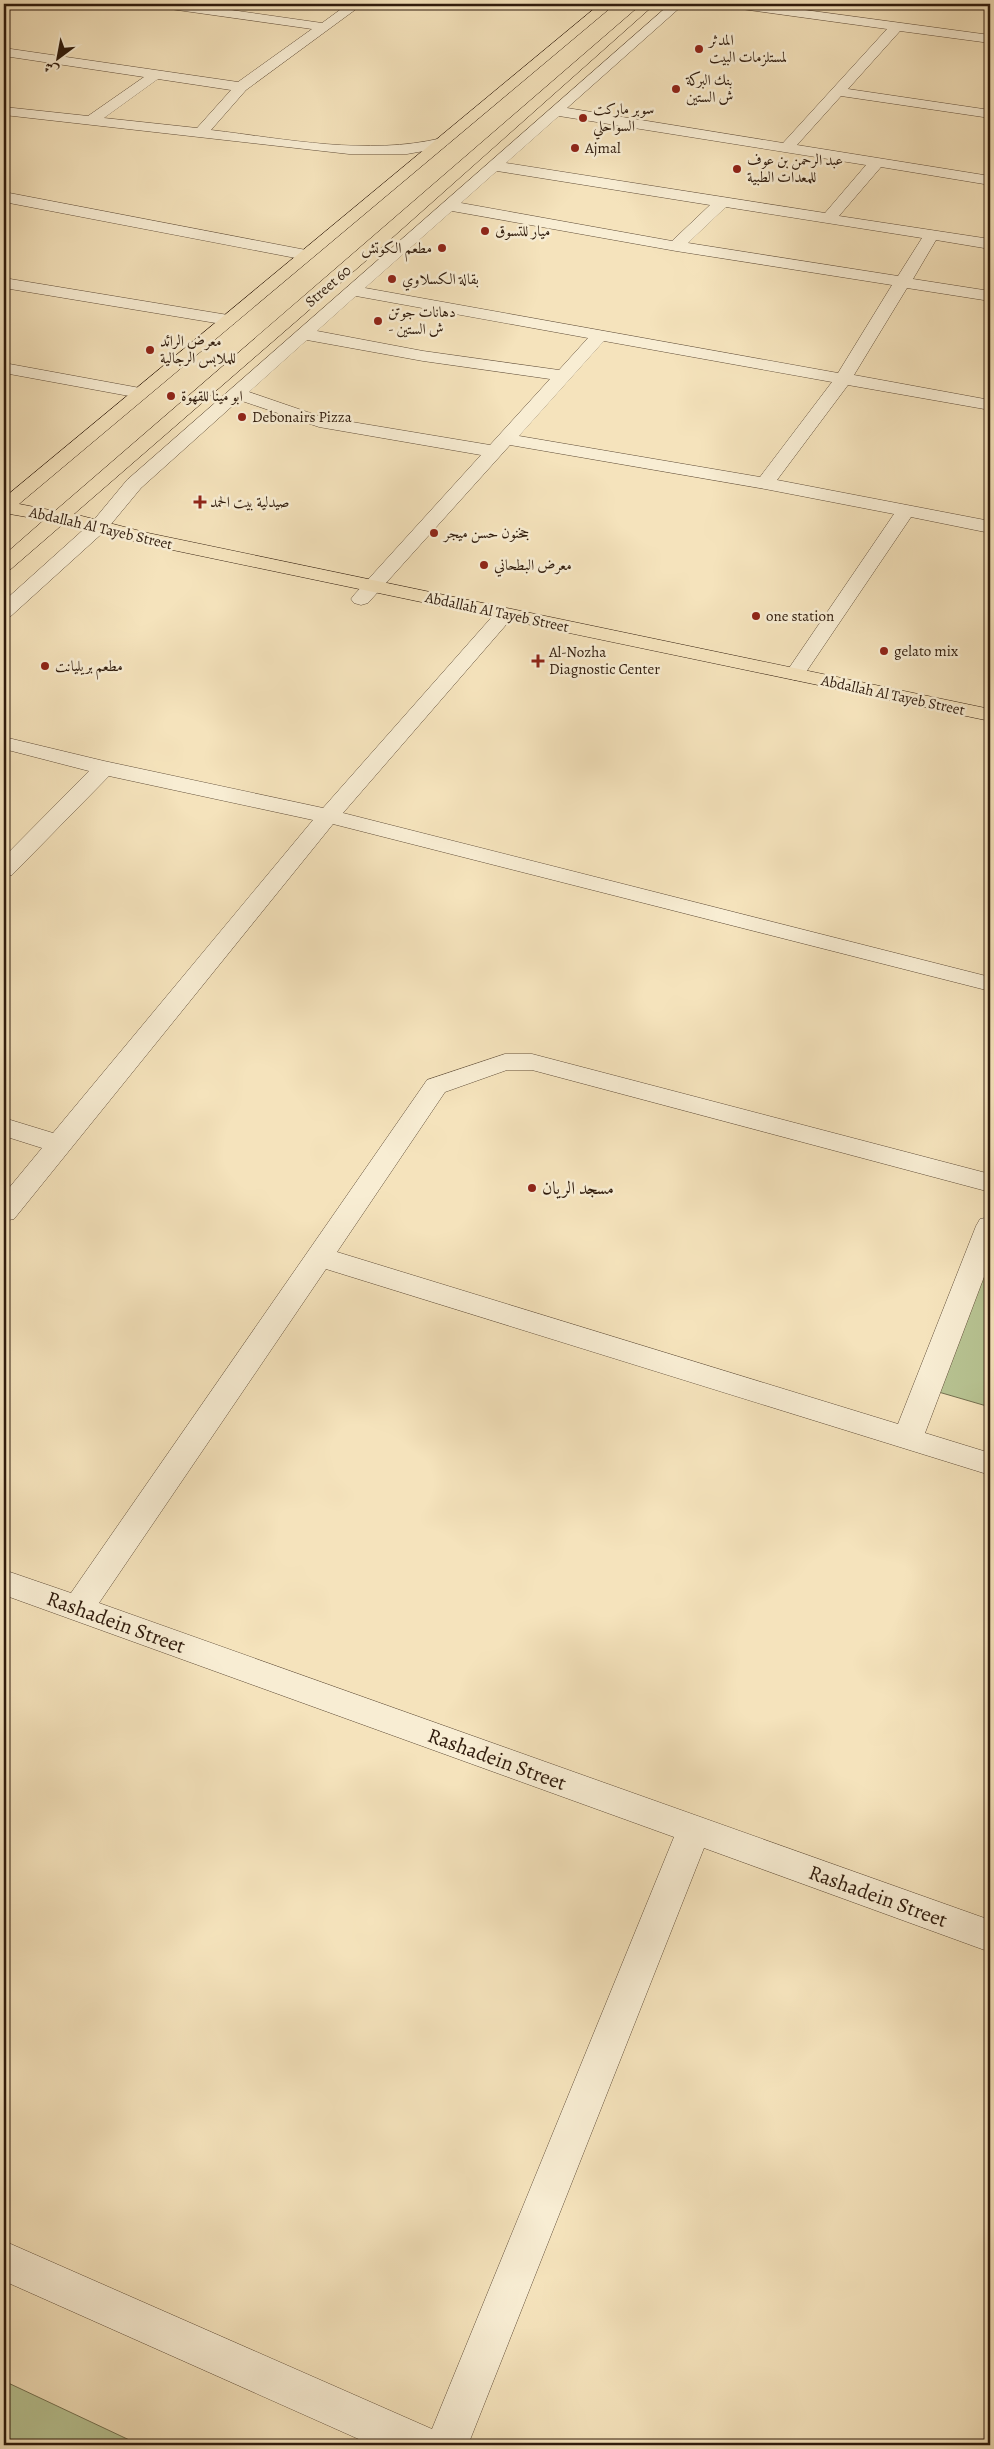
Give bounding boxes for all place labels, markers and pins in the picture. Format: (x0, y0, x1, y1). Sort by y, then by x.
place label: المدثر لمستلزمات البيت (707, 30, 787, 67)
marker: المدثر لمستلزمات البيت (693, 43, 705, 55)
place label: بنك البركة ش الستين (685, 70, 733, 107)
marker: بنك البركة ش الستين (670, 83, 682, 95)
place label: سوبر ماركت السواحلي (593, 99, 654, 140)
marker: سوبر ماركت السواحلي (577, 112, 589, 124)
place label: Ajmal (584, 138, 621, 158)
marker: Ajmal (569, 142, 581, 154)
place label: عبد الرحمن بن عوف للمعدات الطبية (747, 150, 843, 187)
marker: عبد الرحمن بن عوف للمعدات الطبية (731, 163, 743, 175)
place label: ميار للتسوق (495, 221, 550, 241)
marker: ميار للتسوق (479, 225, 491, 237)
place label: مطعم الكوتش (361, 238, 432, 262)
marker: مطعم الكوتش (436, 242, 448, 254)
place label: بقالة الكسلاوي (402, 269, 479, 291)
marker: بقالة الكسلاوي (386, 273, 398, 285)
place label: دهانات جوتن - ش الستين (388, 302, 456, 339)
marker: دهانات جوتن - ش الستين (372, 315, 384, 327)
place label: معرض الرائد للملابس الرجالية (160, 331, 236, 368)
marker: معرض الرائد للملابس الرجالية (144, 344, 156, 356)
place label: ابو مينا للقهوة (181, 386, 243, 406)
marker: ابو مينا للقهوة (165, 390, 177, 402)
place label: Debonairs Pizza (252, 407, 352, 427)
marker: Debonairs Pizza (236, 411, 248, 423)
place label: صيدلية بيت الحمد (210, 492, 290, 512)
marker: صيدلية بيت الحمد (194, 496, 206, 508)
place label: جخنون حسن ميجر (442, 523, 530, 543)
marker: جخنون حسن ميجر (428, 527, 440, 539)
place label: معرض البطحاني (494, 555, 572, 577)
marker: معرض البطحاني (478, 559, 490, 571)
place label: one station (766, 606, 834, 626)
marker: one station (750, 610, 762, 622)
place label: gelato mix (894, 641, 958, 661)
place label: Al-Nozha Diagnostic Center (548, 642, 660, 679)
marker: gelato mix (878, 645, 890, 657)
marker: Al-Nozha Diagnostic Center (531, 654, 545, 668)
place label: مطعم بريليانت (55, 656, 123, 680)
marker: مطعم بريليانت (39, 660, 51, 672)
place label: مسجد الريان (542, 1176, 614, 1200)
marker: مسجد الريان (526, 1182, 538, 1194)

